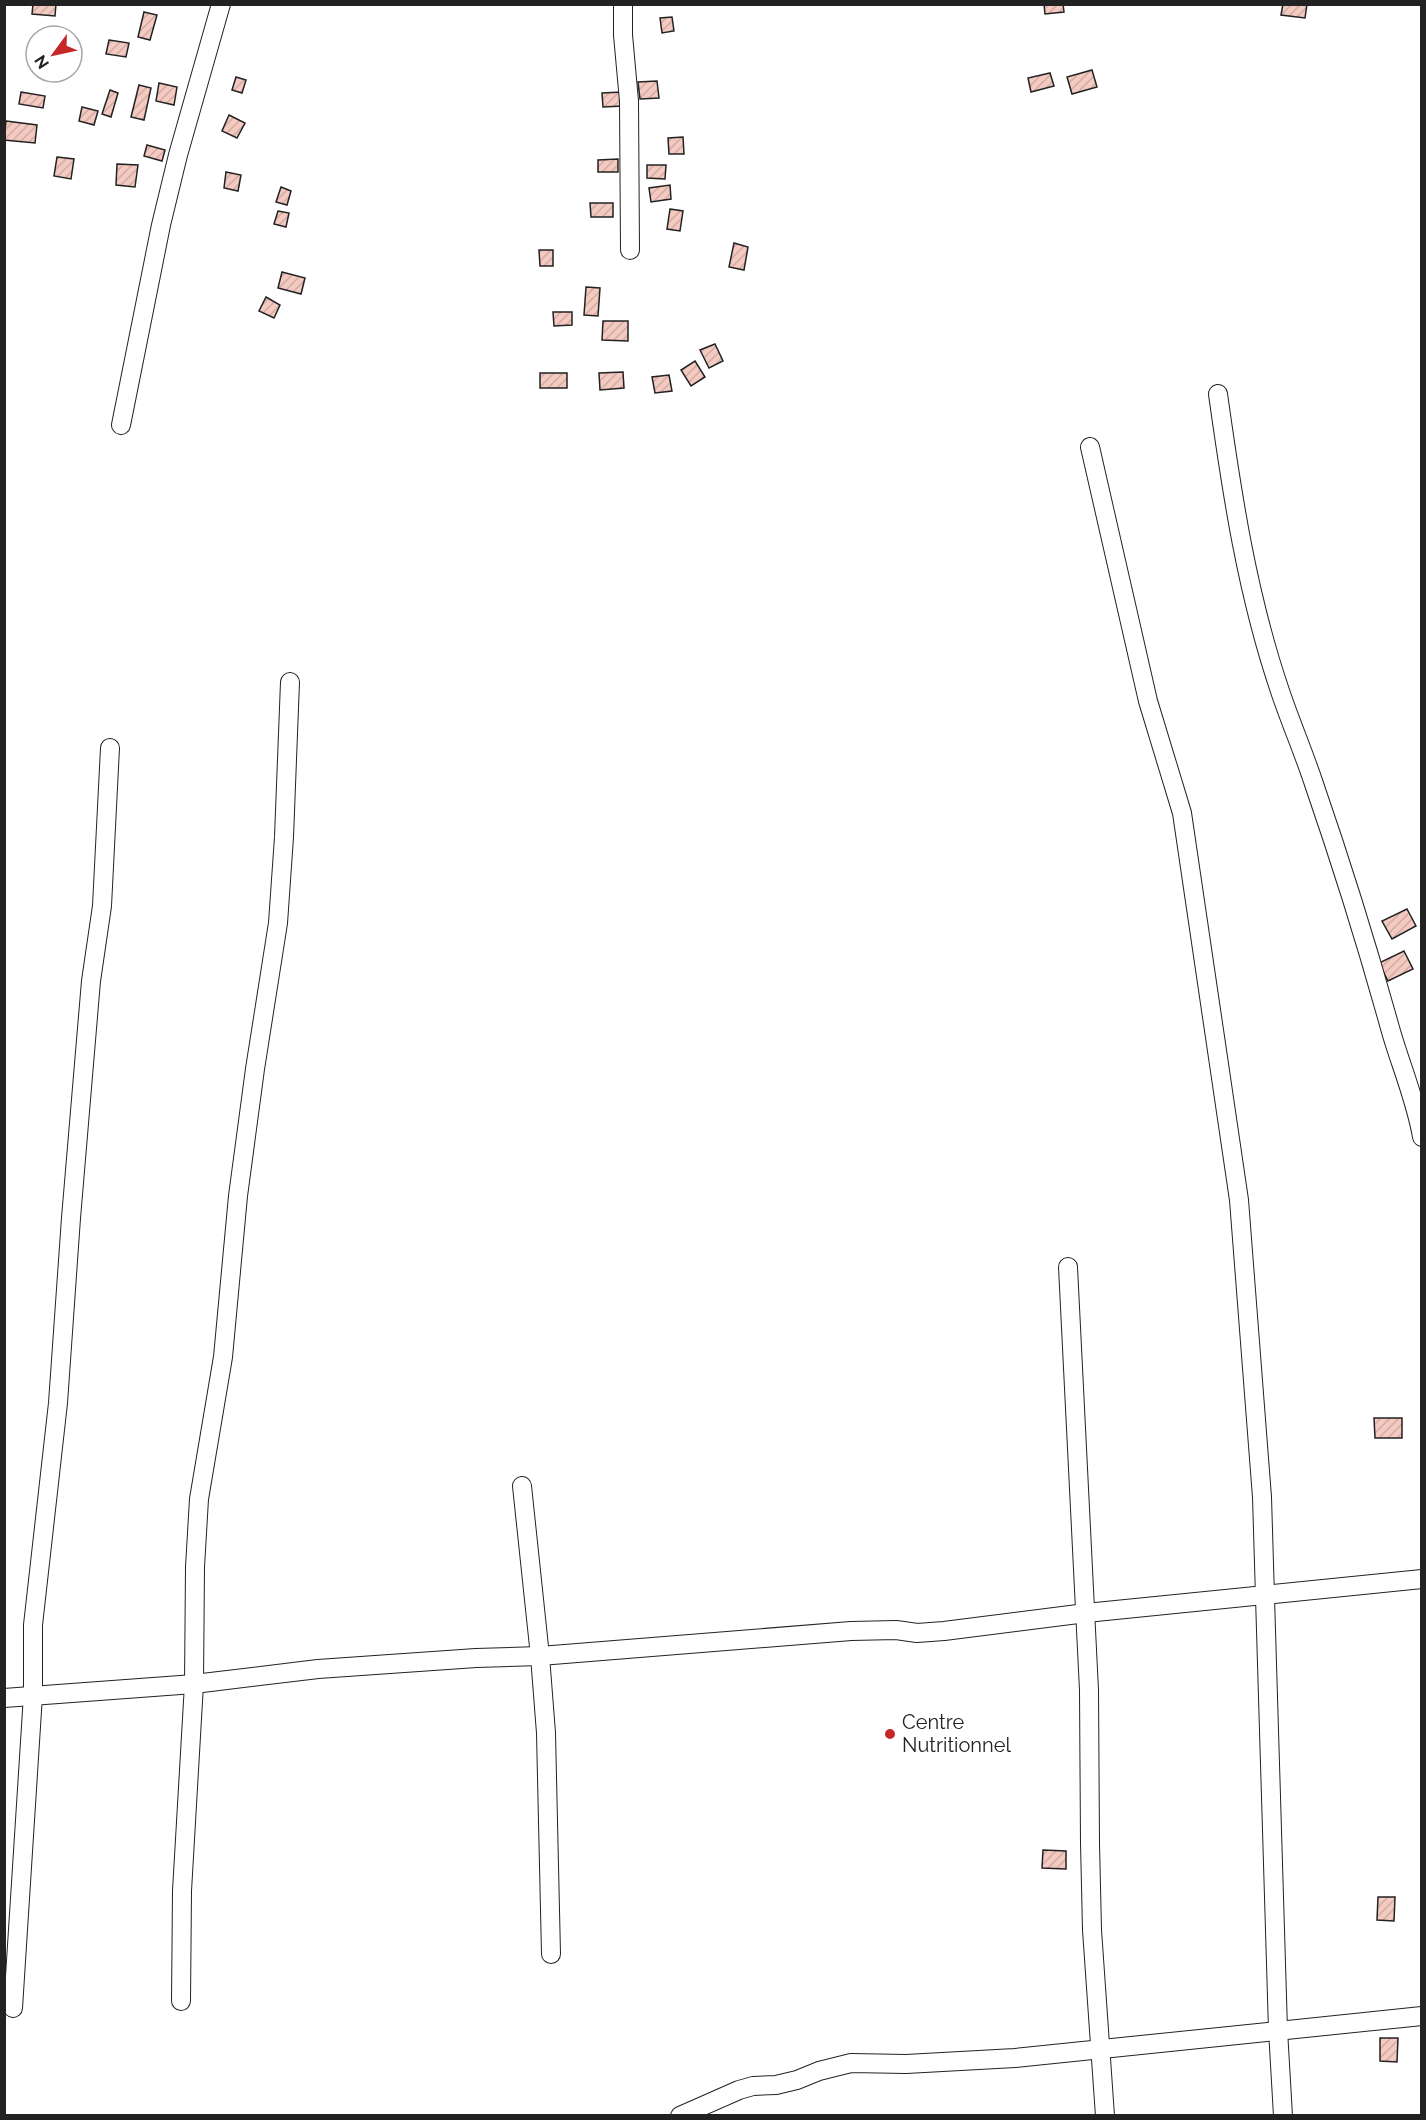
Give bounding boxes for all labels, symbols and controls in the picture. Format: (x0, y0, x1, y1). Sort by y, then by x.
north arrow (24, 24, 84, 84)
text: N (31, 52, 53, 72)
place label: Centre Nutritionnel (902, 1710, 1011, 1757)
marker: Centre Nutritionnel (883, 1727, 897, 1741)

